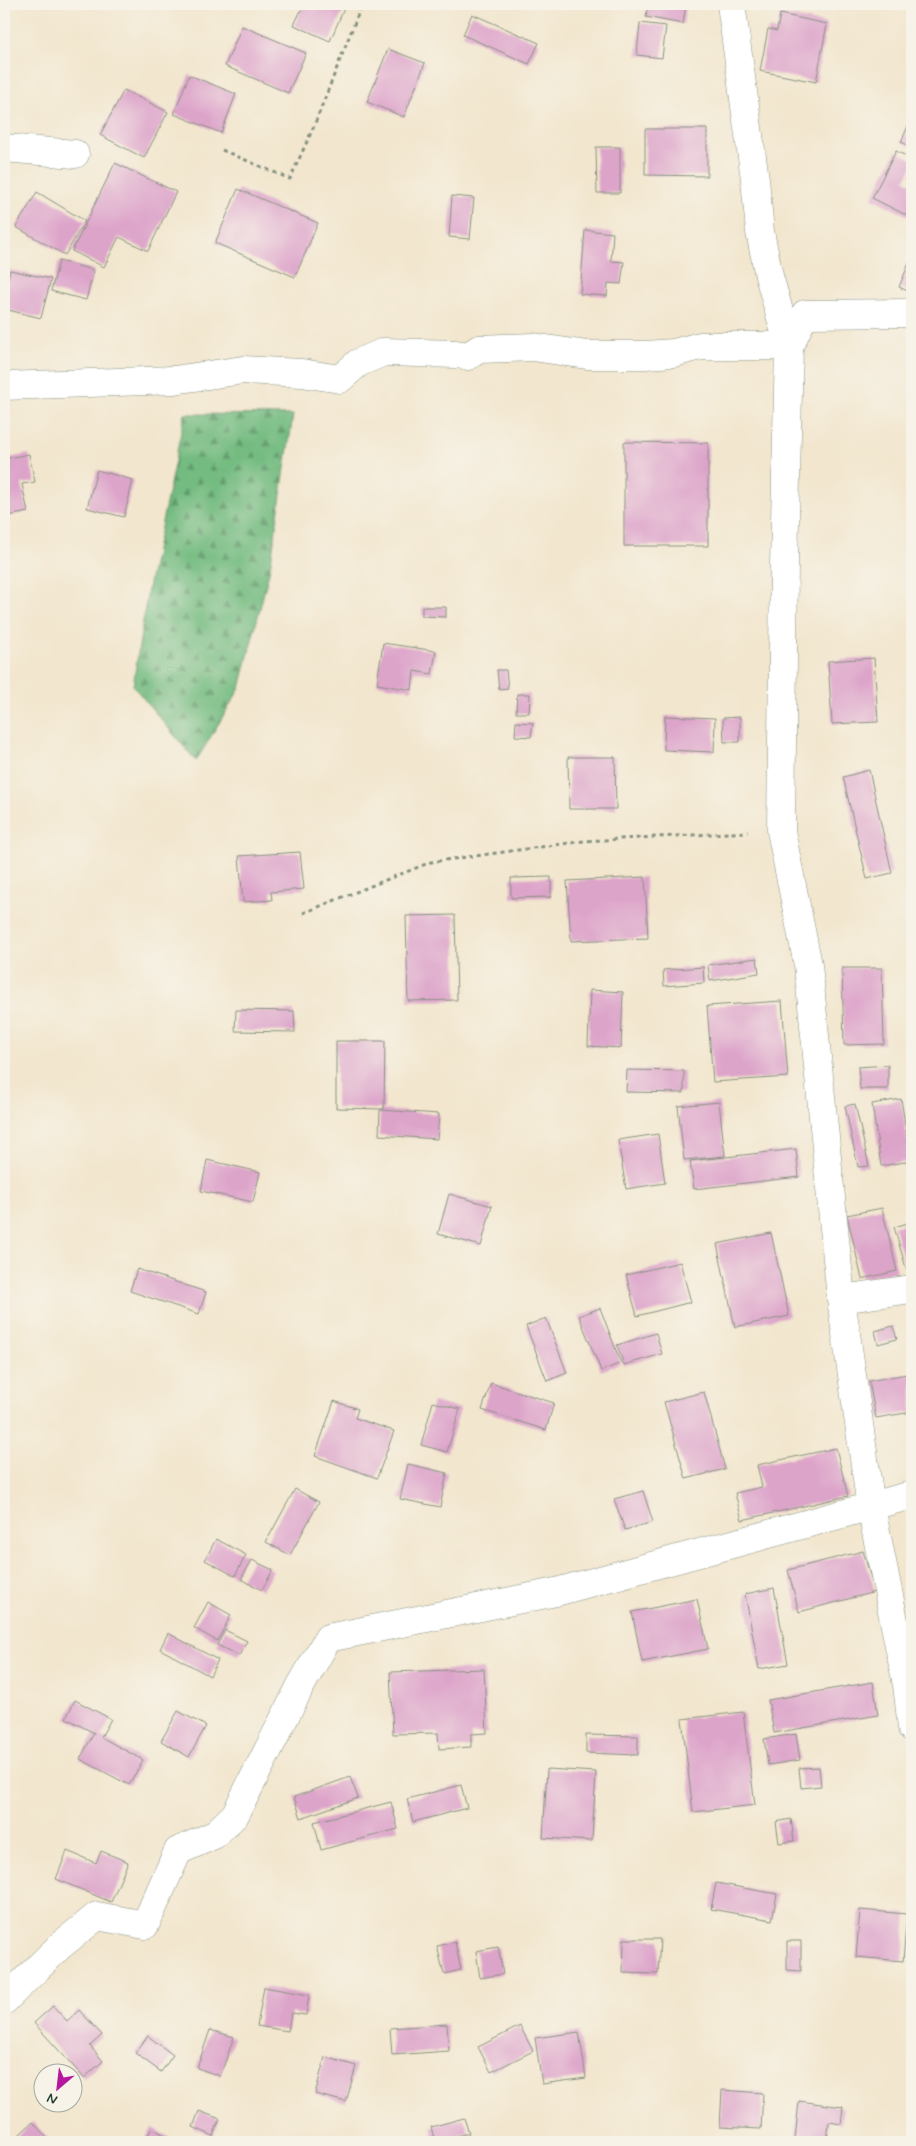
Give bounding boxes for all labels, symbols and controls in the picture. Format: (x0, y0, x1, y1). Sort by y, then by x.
north arrow (32, 2064, 82, 2114)
text: N (44, 2088, 61, 2109)

